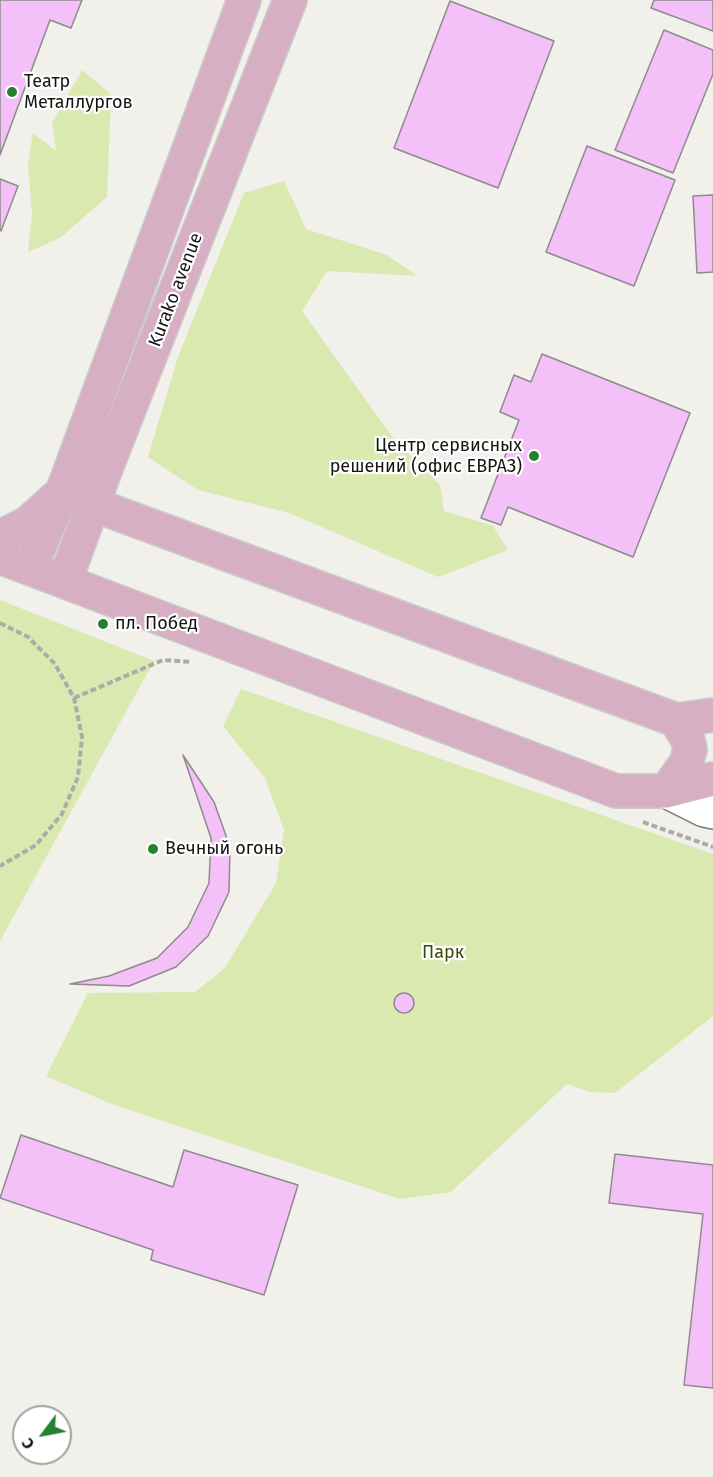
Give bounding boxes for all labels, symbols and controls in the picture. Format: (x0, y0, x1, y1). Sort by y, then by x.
place label: Театр Металлургов (24, 71, 133, 113)
marker: Театр Металлургов (5, 85, 19, 99)
street label: Kurako avenue (144, 230, 208, 350)
place label: Центр сервисных решений (офис ЕВРАЗ) (330, 435, 522, 478)
marker: Центр сервисных решений (офис ЕВРАЗ) (527, 449, 541, 463)
place label: пл. Побед (115, 613, 198, 635)
marker: пл. Побед (96, 617, 110, 631)
place label: Вечный огонь (165, 838, 283, 860)
marker: Вечный огонь (146, 842, 160, 856)
park label: Парк (422, 942, 464, 964)
north arrow (12, 1405, 72, 1465)
text: С (18, 1435, 39, 1453)

